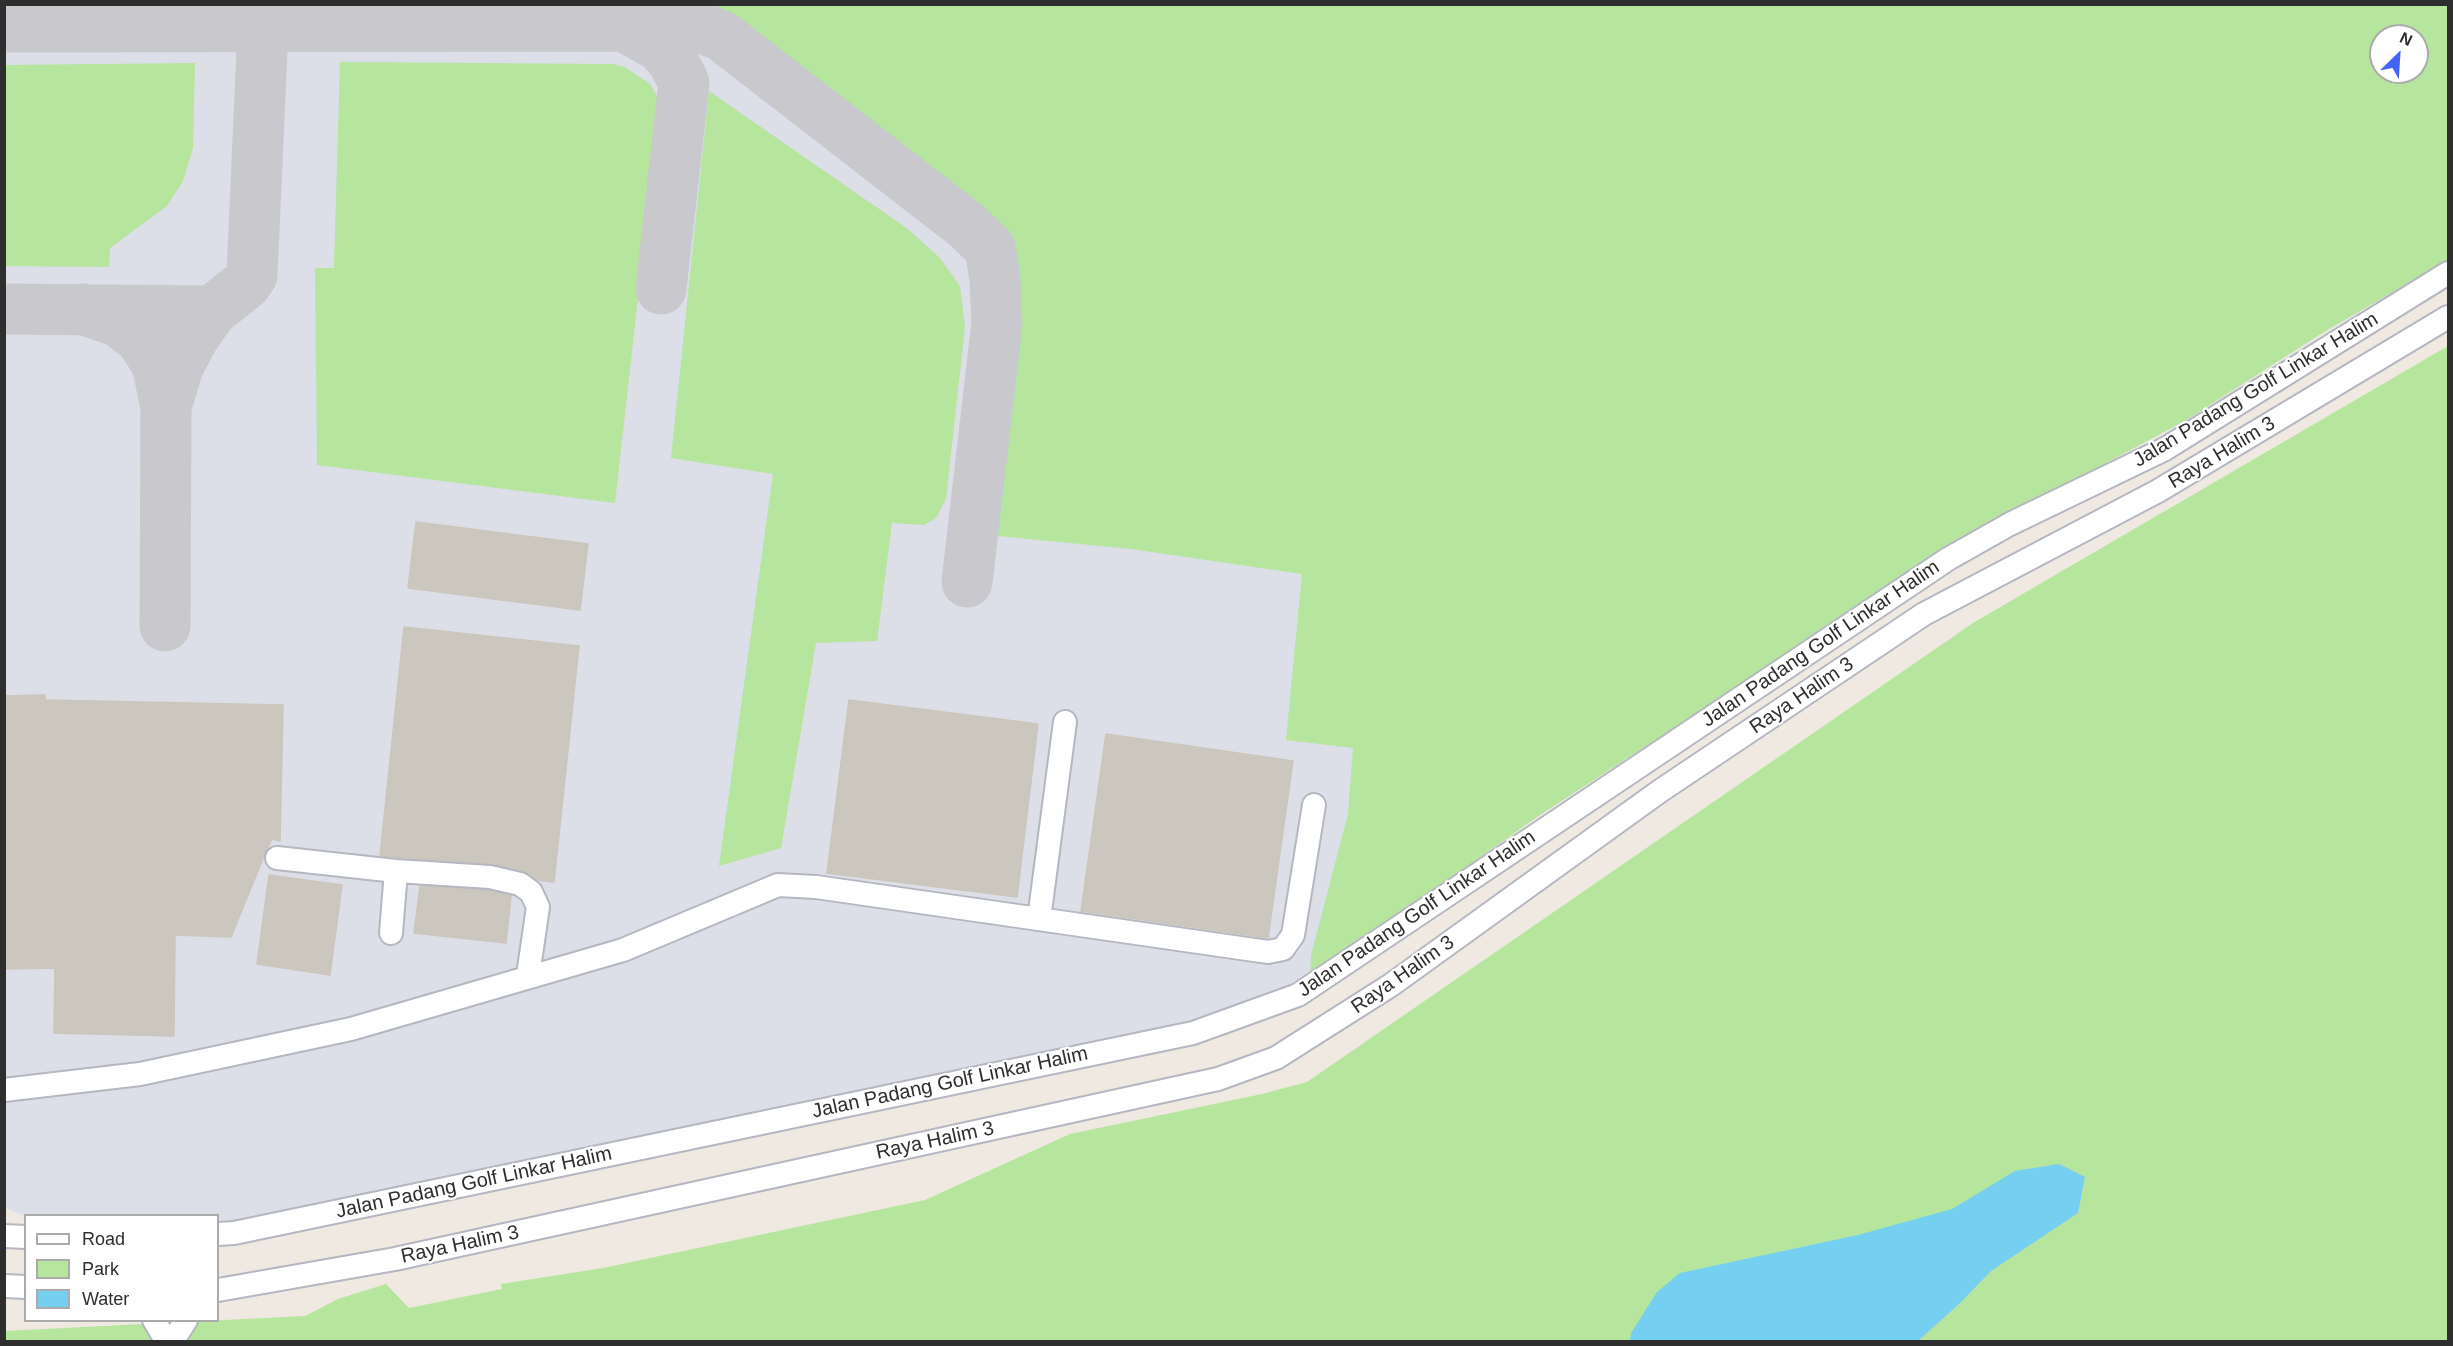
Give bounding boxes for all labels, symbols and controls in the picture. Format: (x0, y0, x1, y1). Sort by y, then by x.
north arrow (2369, 24, 2429, 84)
text: N (2397, 29, 2415, 49)
street label: Jalan Padang Golf Linkar Halim (2129, 307, 2383, 473)
street label: Raya Halim 3 (2164, 412, 2280, 494)
street label: Jalan Padang Golf Linkar Halim (1698, 555, 1944, 733)
street label: Raya Halim 3 (1746, 652, 1858, 740)
street label: Jalan Padang Golf Linkar Halim (1294, 825, 1540, 1003)
street label: Raya Halim 3 (1347, 931, 1459, 1019)
street label: Jalan Padang Golf Linkar Halim (810, 1042, 1090, 1124)
street label: Raya Halim 3 (874, 1117, 996, 1165)
street label: Jalan Padang Golf Linkar Halim (334, 1142, 614, 1224)
legend (24, 1214, 219, 1322)
street label: Raya Halim 3 (399, 1221, 521, 1269)
text: Road (82, 1229, 125, 1249)
text: Park (82, 1259, 119, 1279)
text: Water (82, 1289, 129, 1309)

